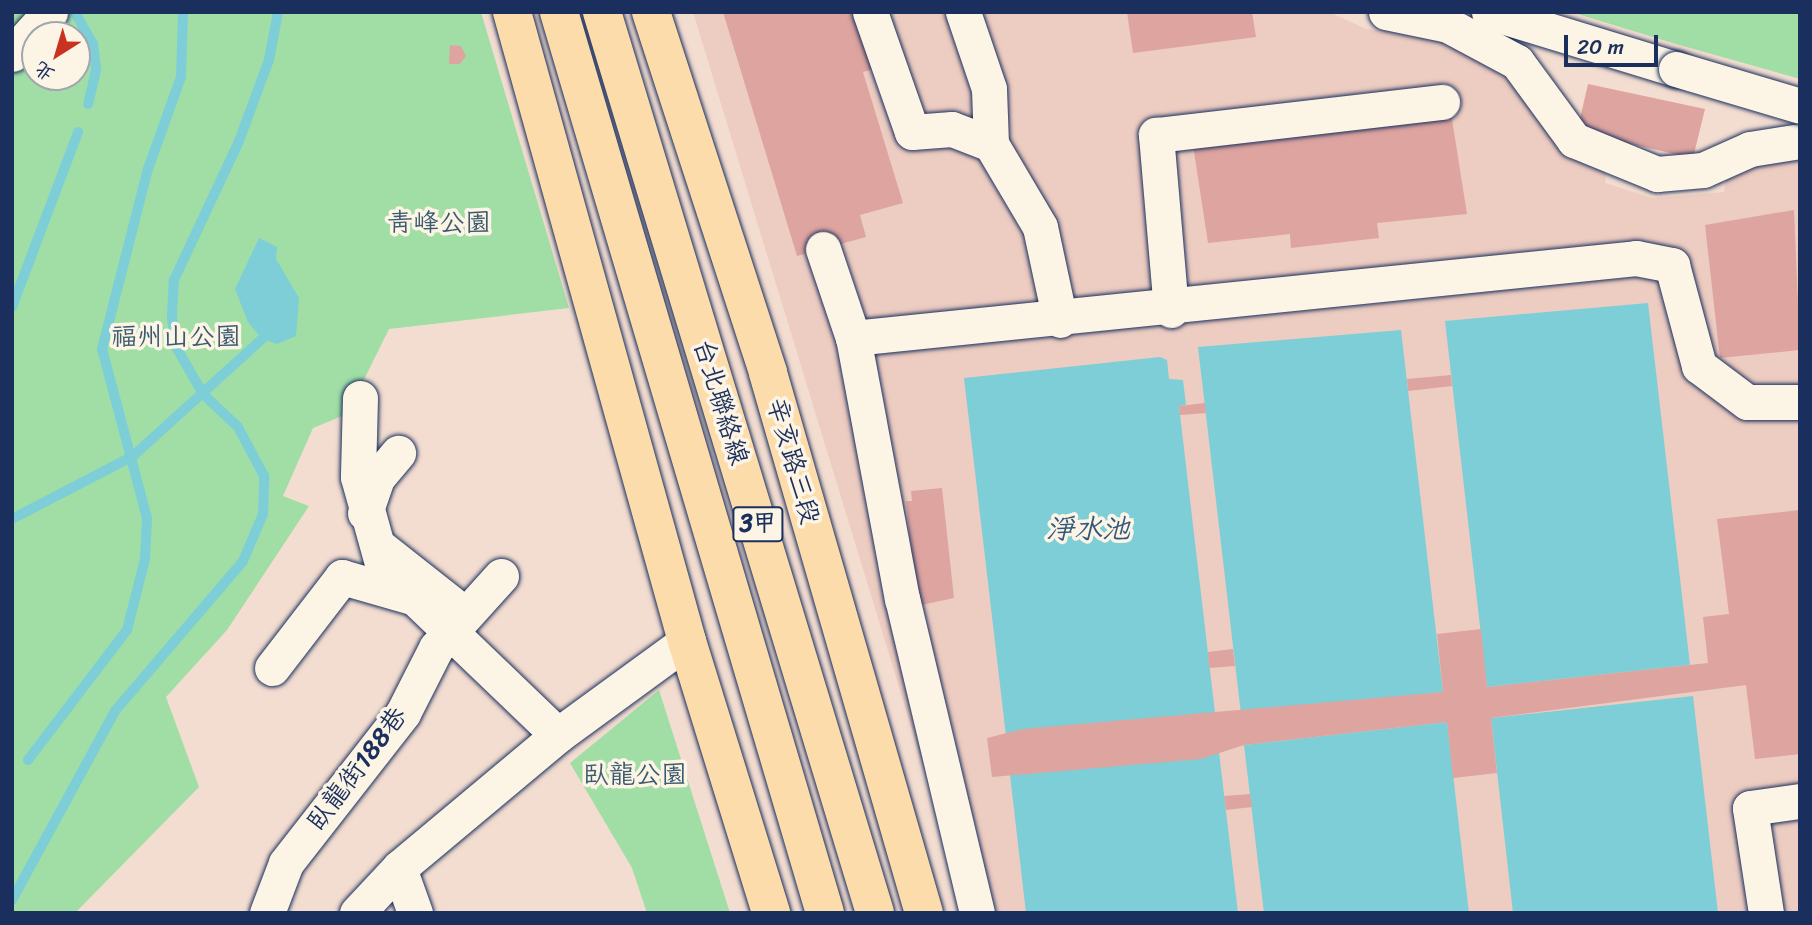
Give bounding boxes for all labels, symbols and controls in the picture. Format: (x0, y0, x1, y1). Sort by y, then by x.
north arrow (21, 21, 91, 91)
scale bar (1567, 21, 1661, 65)
text: 20 m (1577, 28, 1624, 66)
text: 北 (27, 53, 62, 90)
park label: 青峰公園 (387, 207, 491, 239)
park label: 福州山公園 (111, 321, 241, 353)
street label: 台北聯絡線 (687, 335, 755, 469)
street label: 辛亥路三段 (760, 394, 826, 528)
road number: 3甲 (732, 504, 784, 544)
water label: 淨水池 (1046, 512, 1130, 546)
street label: 臥龍街188巷 (300, 701, 414, 837)
park label: 臥龍公園 (583, 759, 687, 791)

